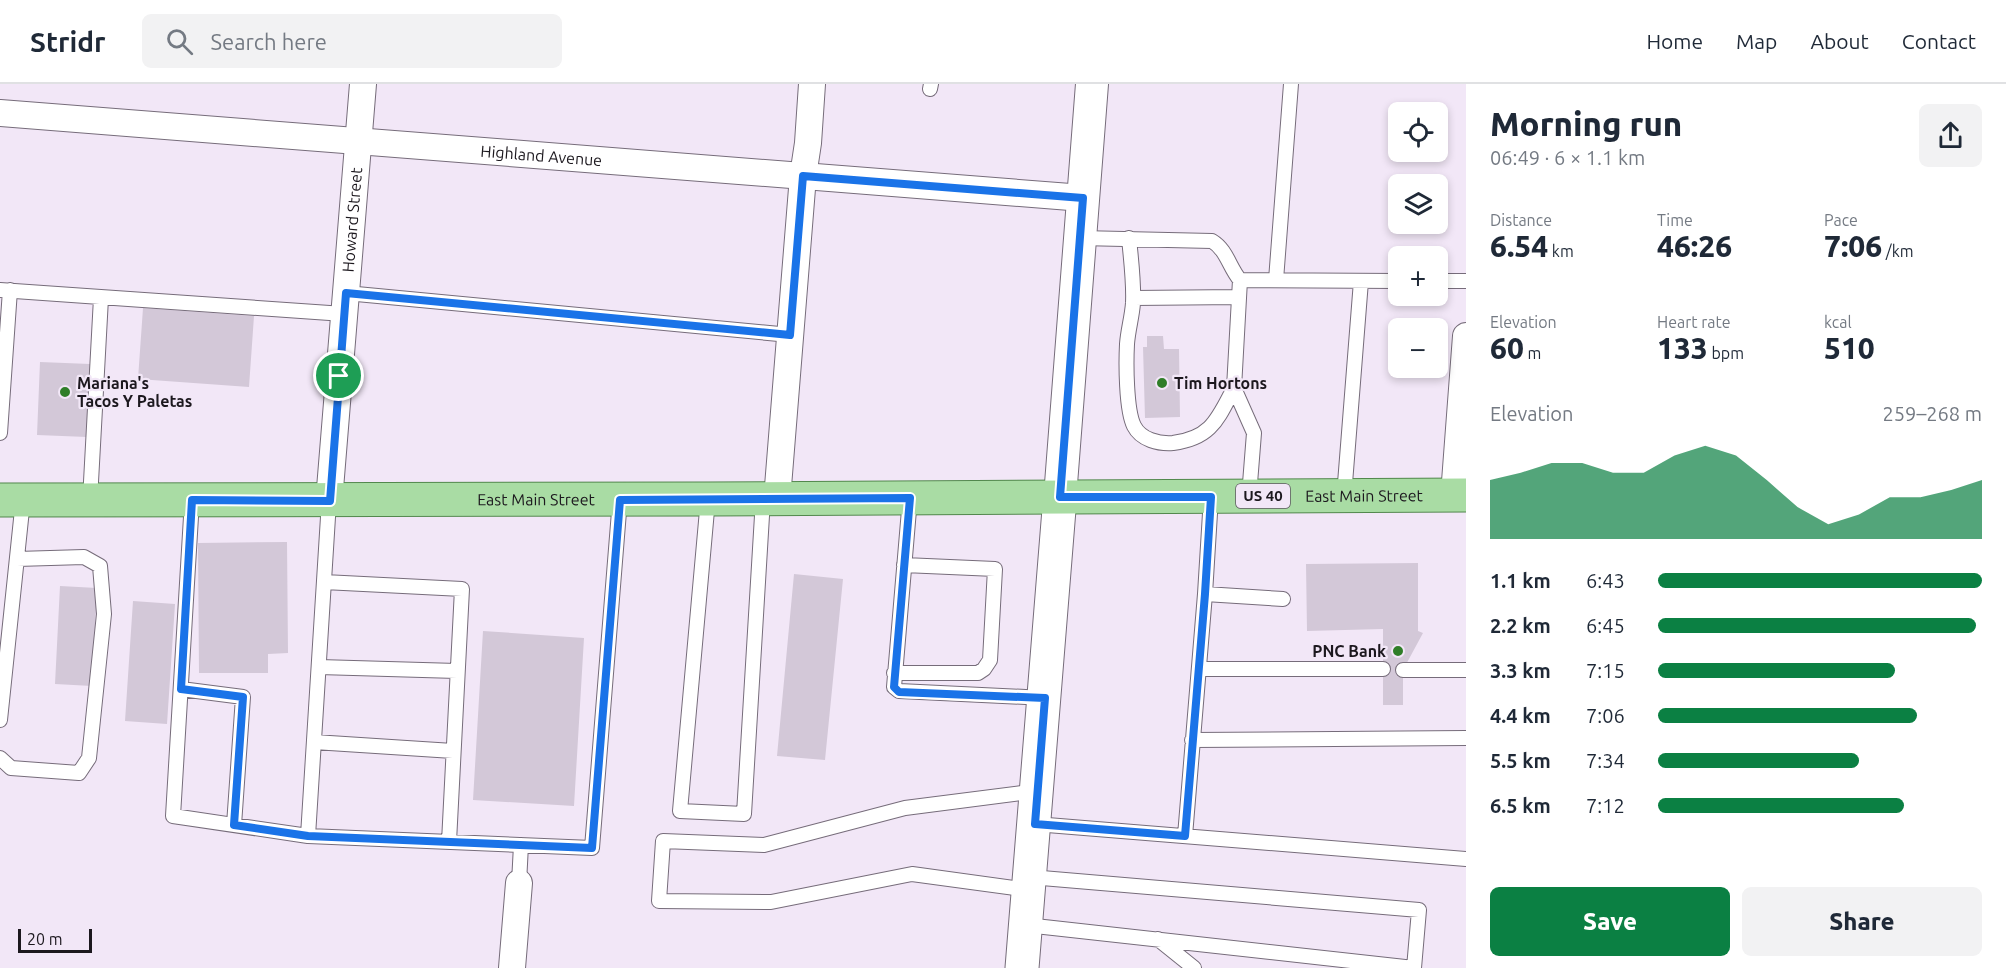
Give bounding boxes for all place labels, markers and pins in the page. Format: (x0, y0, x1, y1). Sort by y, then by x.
pin (313, 350, 364, 401)
place label: Mariana's Tacos Y Paletas (77, 374, 192, 410)
place label: Tim Hortons (1174, 374, 1267, 392)
marker: Tim Hortons (1155, 376, 1169, 390)
marker: Mariana's Tacos Y Paletas (58, 385, 72, 399)
place label: PNC Bank (1312, 642, 1386, 660)
marker: PNC Bank (1391, 644, 1405, 658)

